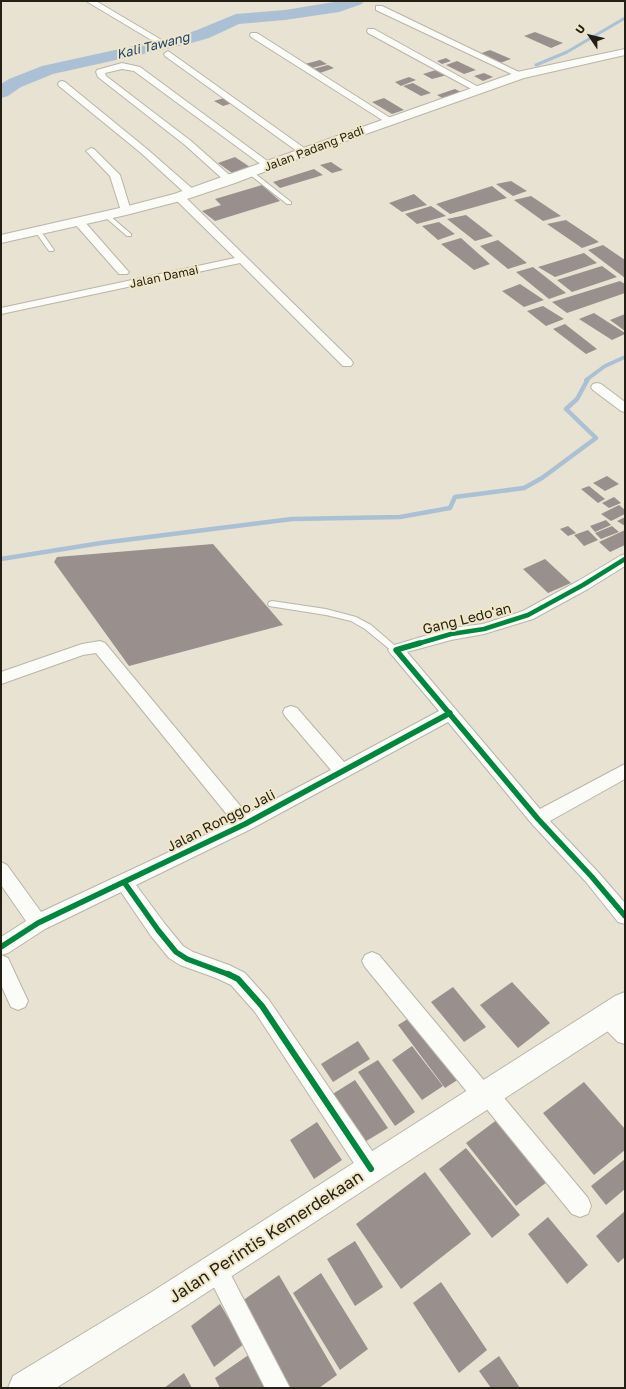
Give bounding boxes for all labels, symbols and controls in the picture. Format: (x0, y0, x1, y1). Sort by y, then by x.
north arrow (570, 16, 610, 56)
text: U (572, 22, 587, 36)
water label: Kali Tawang (115, 29, 191, 63)
street label: Jalan Padang Padi (262, 123, 366, 175)
street label: Jalan Damai (128, 263, 200, 291)
street label: Gang Ledo'an (421, 600, 513, 638)
street label: Jalan Ronggo Jali (164, 786, 278, 856)
street label: Jalan Perintis Kemerdekaan (165, 1166, 367, 1308)

